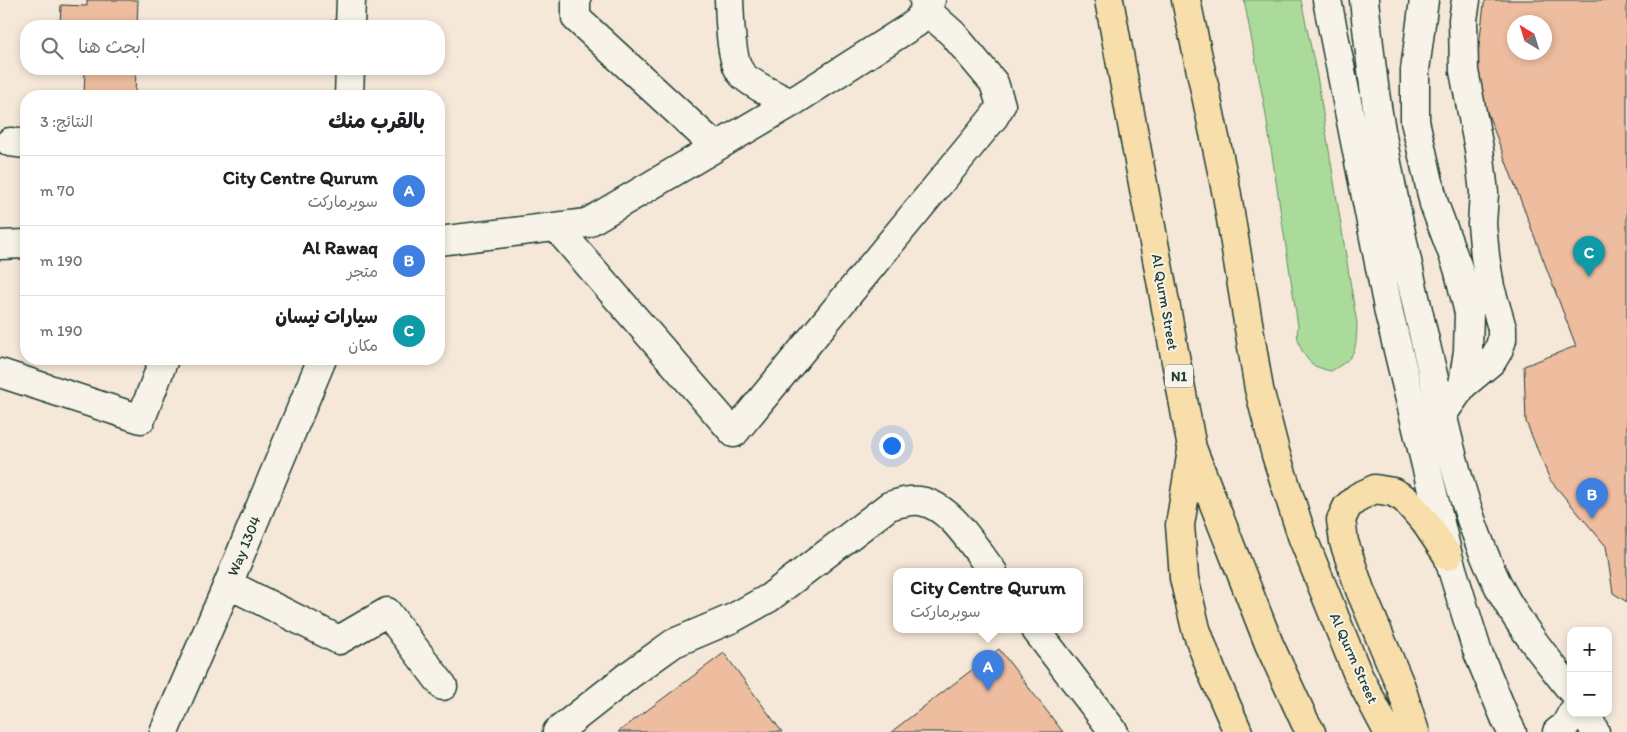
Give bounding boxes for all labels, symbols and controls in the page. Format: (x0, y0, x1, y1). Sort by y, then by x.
north arrow (1507, 15, 1552, 60)
search box (20, 20, 445, 75)
icon: search (38, 34, 66, 62)
text: ابحث هنا (78, 35, 146, 58)
text: بالقرب منك (328, 108, 425, 133)
text: النتائج: 3 (40, 112, 93, 131)
text: City Centre Qurum (223, 166, 378, 189)
text: 70 m (40, 181, 75, 200)
text: A (404, 181, 414, 200)
text: سوبرماركت (308, 192, 378, 211)
text: Al Rawaq (303, 236, 378, 259)
pin: C (1573, 236, 1605, 277)
text: 190 m (40, 251, 83, 270)
text: B (404, 251, 414, 270)
street label: Al Qurm Street (1148, 252, 1182, 352)
text: متجر (347, 262, 378, 281)
text: سيارات نيسان (275, 305, 378, 328)
text: 190 m (40, 321, 83, 340)
text: C (404, 321, 414, 340)
text: مكان (348, 336, 378, 355)
road number: N1 (1165, 364, 1193, 388)
your location (879, 433, 905, 459)
pin: B (1576, 478, 1608, 519)
street label: Way 1304 (223, 513, 265, 579)
popup (893, 568, 1083, 633)
text: City Centre Qurum (910, 576, 1066, 599)
text: سوبرماركت (910, 602, 981, 621)
street label: Al Qurm Street (1326, 610, 1382, 707)
map controls (1567, 627, 1612, 717)
button: + (1567, 627, 1612, 672)
pin: A (972, 650, 1004, 691)
button: − (1567, 672, 1612, 717)

